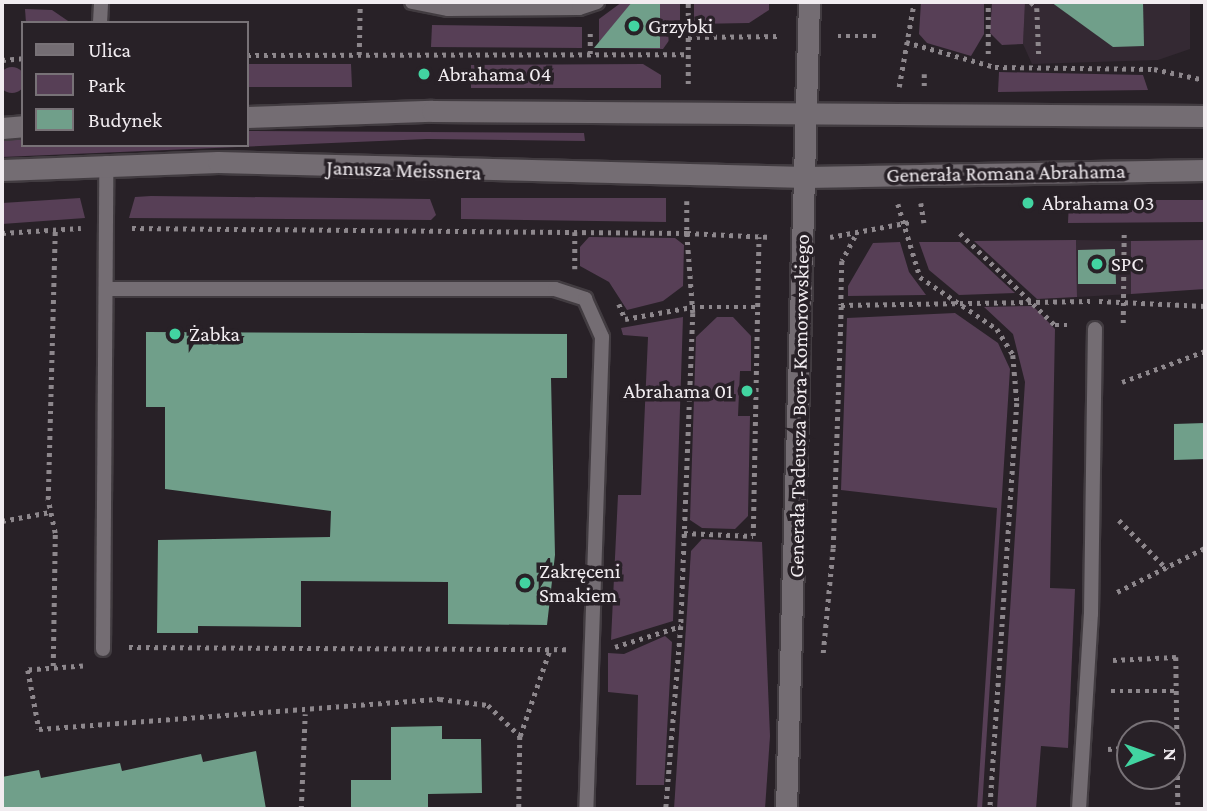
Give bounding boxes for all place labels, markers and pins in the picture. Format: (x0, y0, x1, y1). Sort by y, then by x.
place label: Grzybki (648, 13, 713, 39)
marker: Grzybki (626, 18, 642, 34)
place label: Abrahama 04 (438, 61, 552, 87)
marker: Abrahama 04 (416, 66, 432, 82)
place label: Abrahama 03 (1042, 190, 1155, 216)
marker: Abrahama 03 (1020, 195, 1036, 211)
place label: SPC (1111, 251, 1144, 277)
marker: SPC (1089, 256, 1105, 272)
place label: Żabka (189, 321, 240, 347)
marker: Żabka (167, 326, 183, 342)
place label: Abrahama 01 (623, 378, 733, 404)
marker: Abrahama 01 (739, 383, 755, 399)
place label: Zakręceni Smakiem (539, 558, 621, 608)
marker: Zakręceni Smakiem (517, 575, 533, 591)

